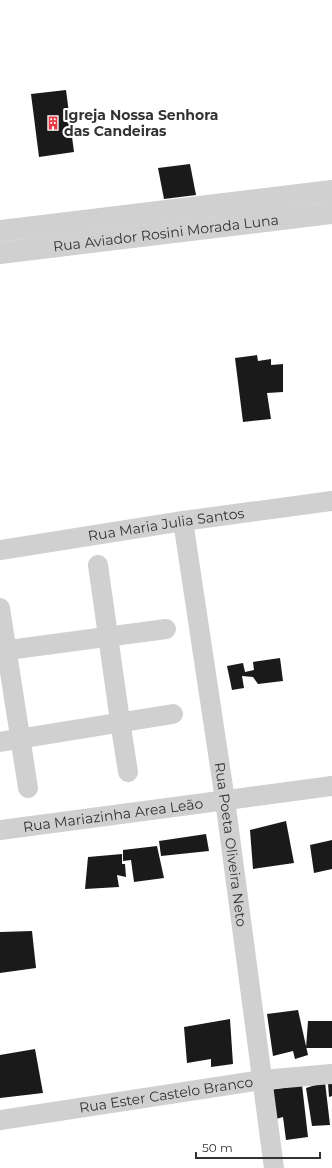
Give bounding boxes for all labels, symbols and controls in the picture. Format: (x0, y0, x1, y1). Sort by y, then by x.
place label: Igreja Nossa Senhora das Candeiras (64, 106, 218, 140)
building icon: Igreja Nossa Senhora das Candeiras (45, 115, 61, 131)
street label: Rua Aviador Rosini Morada Luna (52, 211, 280, 256)
street label: Rua Maria Julia Santos (87, 504, 245, 545)
street label: Rua Poeta Oliveira Neto (210, 761, 251, 928)
street label: Rua Mariazinha Area Leão (22, 794, 204, 836)
street label: Rua Ester Castelo Branco (78, 1072, 255, 1117)
scale bar (196, 1134, 320, 1160)
text: 50 m (202, 1140, 233, 1155)

